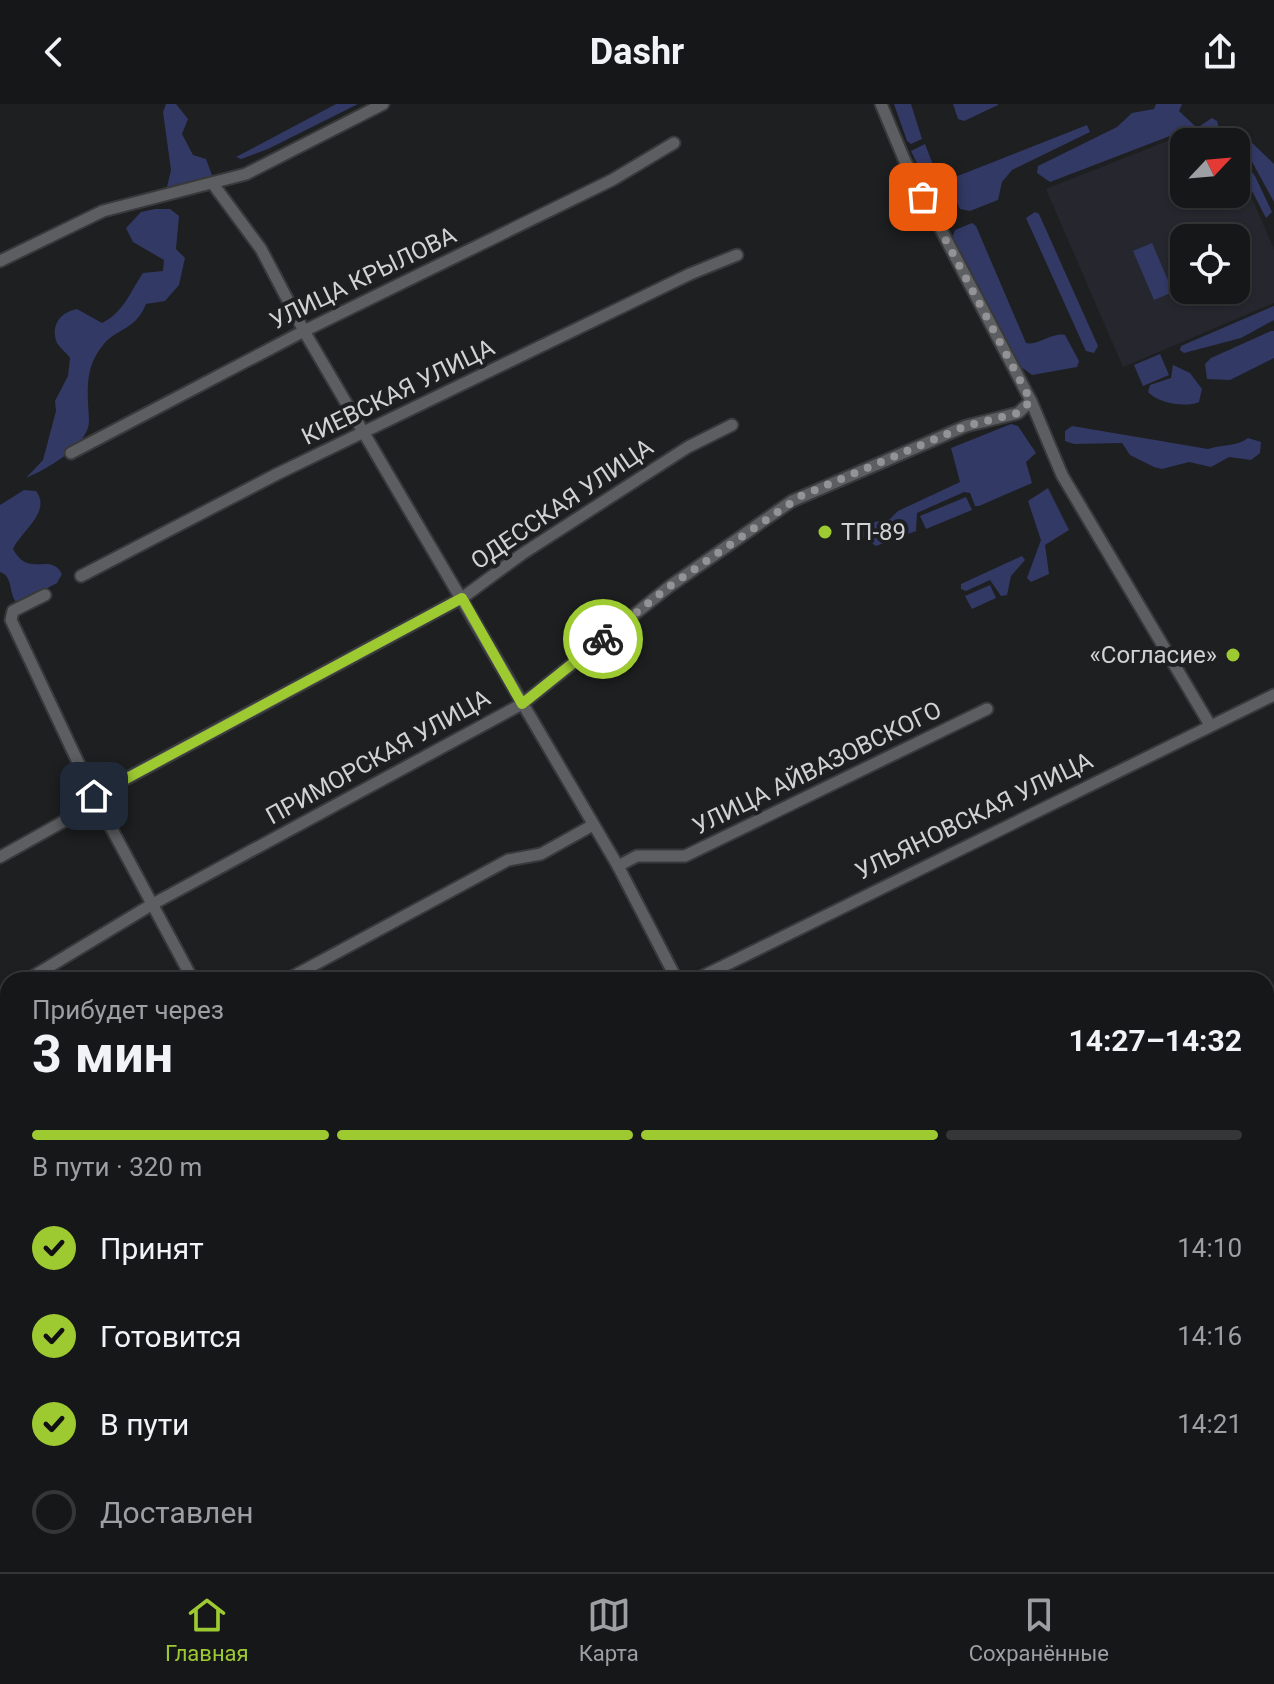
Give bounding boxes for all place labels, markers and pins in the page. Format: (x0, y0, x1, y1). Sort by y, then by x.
pin (889, 163, 957, 231)
place label: ТП-89 (841, 518, 906, 546)
marker: ТП-89 (816, 523, 834, 541)
place label: «Согласие» (1090, 641, 1217, 669)
marker: «Согласие» (1224, 646, 1242, 664)
pin (60, 762, 128, 830)

